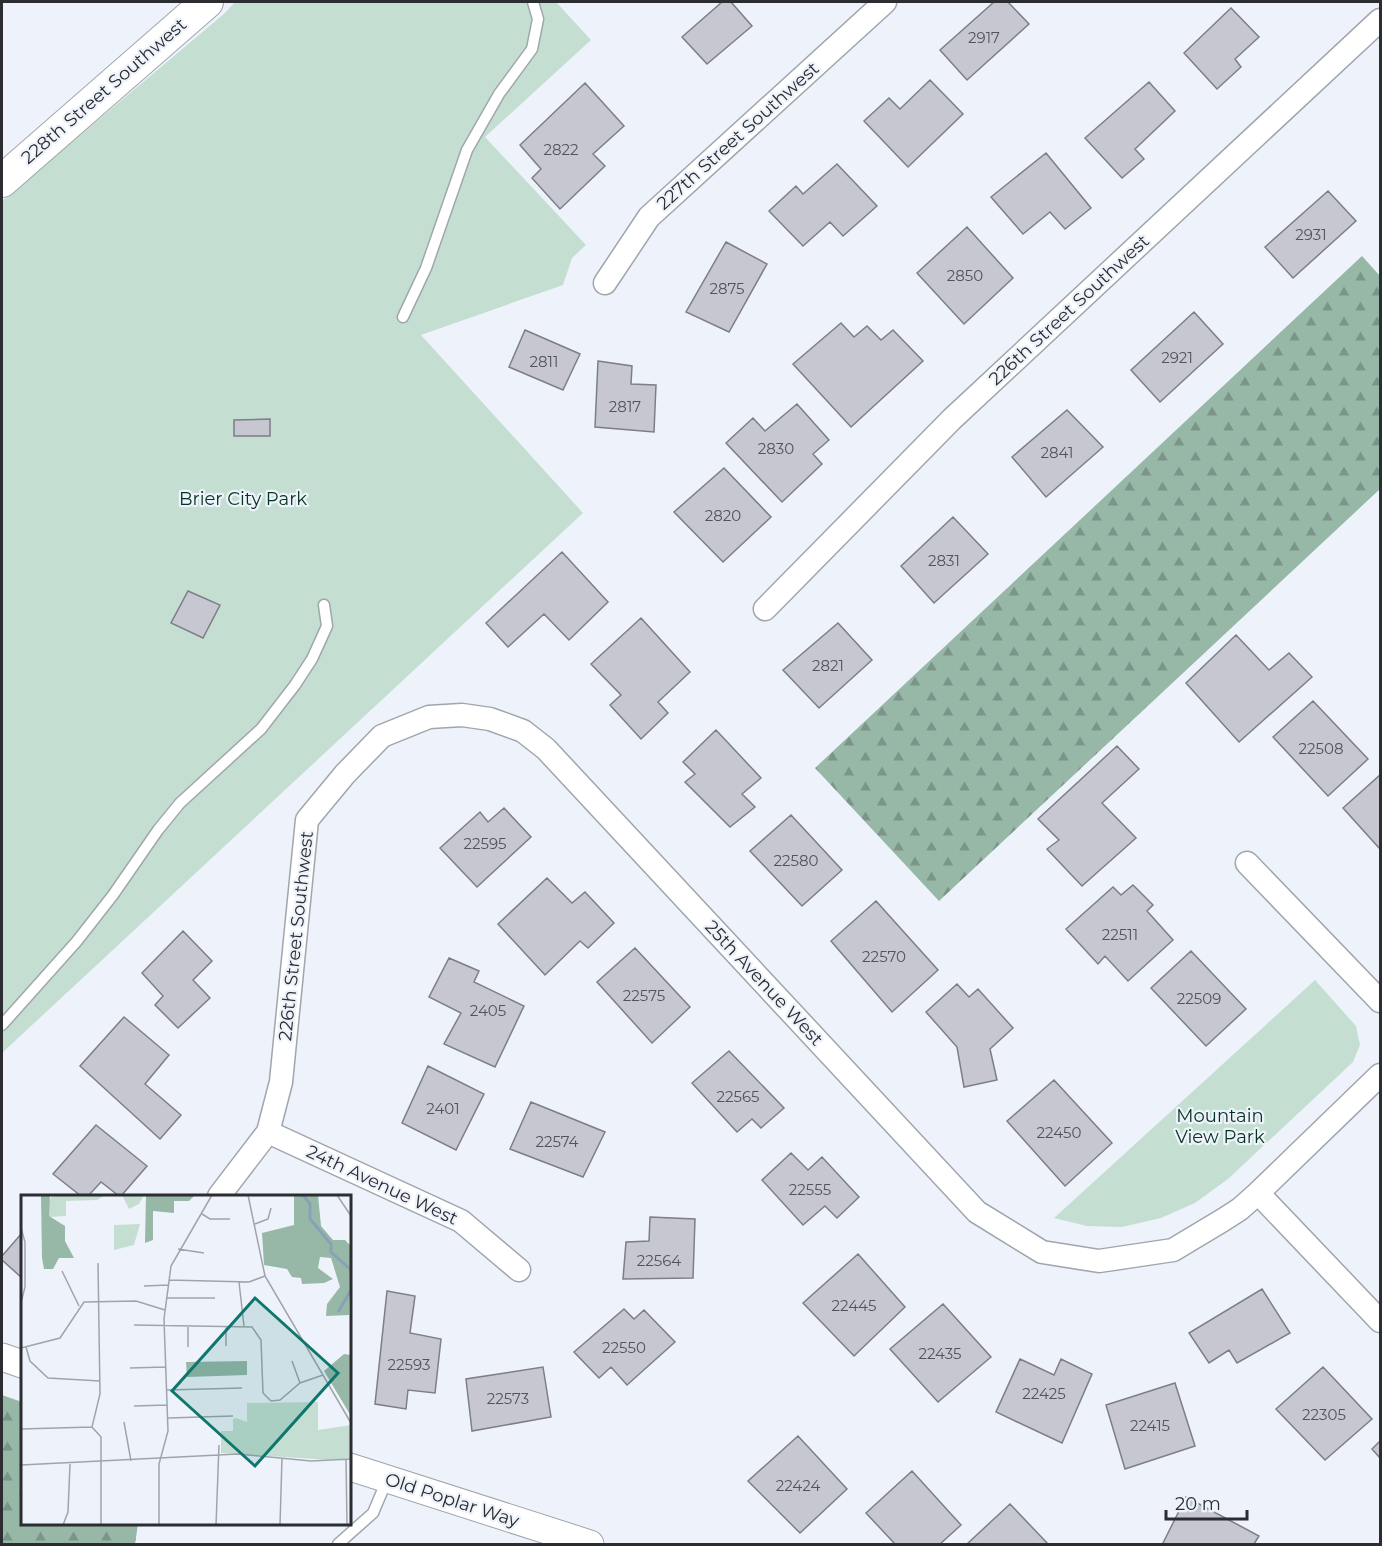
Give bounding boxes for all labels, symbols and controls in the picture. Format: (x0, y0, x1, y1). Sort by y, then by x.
street label: 228th Street Southwest (17, 13, 191, 169)
house number: 2917 (968, 28, 1000, 47)
street label: 227th Street Southwest (652, 57, 824, 215)
house number: 2822 (543, 140, 579, 159)
house number: 2931 (1295, 225, 1327, 244)
street label: 226th Street Southwest (984, 230, 1154, 390)
house number: 2850 (947, 266, 983, 285)
house number: 2875 (709, 279, 745, 298)
house number: 2921 (1161, 348, 1193, 367)
house number: 2811 (530, 352, 558, 371)
house number: 2817 (609, 397, 641, 416)
house number: 2830 (758, 439, 794, 458)
house number: 2841 (1040, 443, 1074, 462)
park label: Brier City Park (179, 488, 307, 510)
house number: 2820 (705, 506, 741, 525)
house number: 2831 (928, 551, 960, 570)
house number: 2821 (812, 656, 844, 675)
house number: 22508 (1298, 739, 1344, 758)
street label: 226th Street Southwest (274, 830, 318, 1042)
house number: 22595 (463, 834, 507, 853)
house number: 22580 (773, 851, 819, 870)
street label: 25th Avenue West (700, 916, 828, 1050)
house number: 22511 (1102, 925, 1138, 944)
house number: 22570 (862, 947, 906, 966)
house number: 22575 (623, 986, 665, 1005)
house number: 22509 (1177, 989, 1221, 1008)
house number: 2405 (470, 1001, 506, 1020)
house number: 22565 (716, 1087, 760, 1106)
house number: 2401 (426, 1099, 460, 1118)
park label: Mountain View Park (1175, 1105, 1265, 1148)
house number: 22450 (1036, 1123, 1082, 1142)
house number: 22574 (535, 1132, 579, 1151)
street label: 24th Avenue West (303, 1140, 461, 1230)
house number: 22555 (789, 1180, 831, 1199)
inset map (21, 1195, 351, 1525)
house number: 22564 (637, 1251, 681, 1270)
house number: 22445 (832, 1296, 877, 1315)
house number: 22550 (602, 1338, 646, 1357)
house number: 22435 (918, 1344, 962, 1363)
house number: 22593 (388, 1355, 430, 1374)
house number: 22425 (1022, 1384, 1066, 1403)
house number: 22573 (487, 1389, 529, 1408)
house number: 22305 (1302, 1405, 1346, 1424)
house number: 22415 (1130, 1416, 1170, 1435)
street label: Old Poplar Way (382, 1468, 522, 1532)
house number: 22424 (776, 1476, 820, 1495)
scale bar (1166, 1483, 1247, 1521)
text: 20 m (1175, 1493, 1221, 1515)

